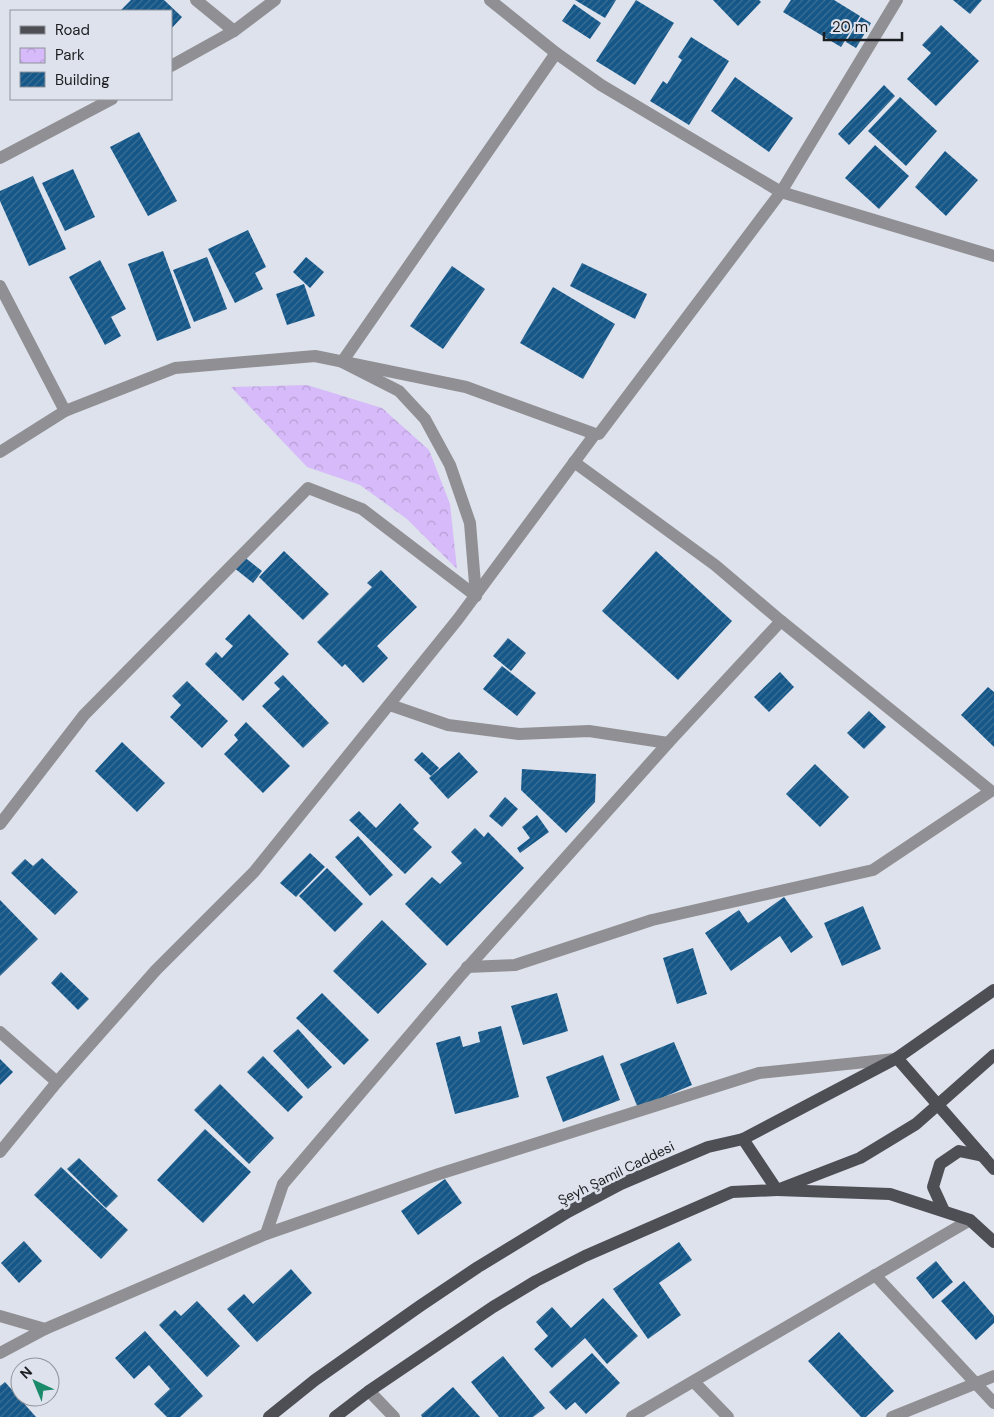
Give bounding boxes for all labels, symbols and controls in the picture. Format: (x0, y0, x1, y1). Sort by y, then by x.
legend (10, 10, 172, 100)
scale bar (824, 10, 902, 42)
text: 20 m (832, 17, 868, 37)
text: Road (55, 20, 90, 40)
text: Park (55, 45, 85, 65)
text: Building (55, 70, 110, 90)
street label: Şeyh Şamil Caddesi (555, 1137, 677, 1209)
north arrow (10, 1357, 60, 1407)
text: N (16, 1363, 36, 1383)

